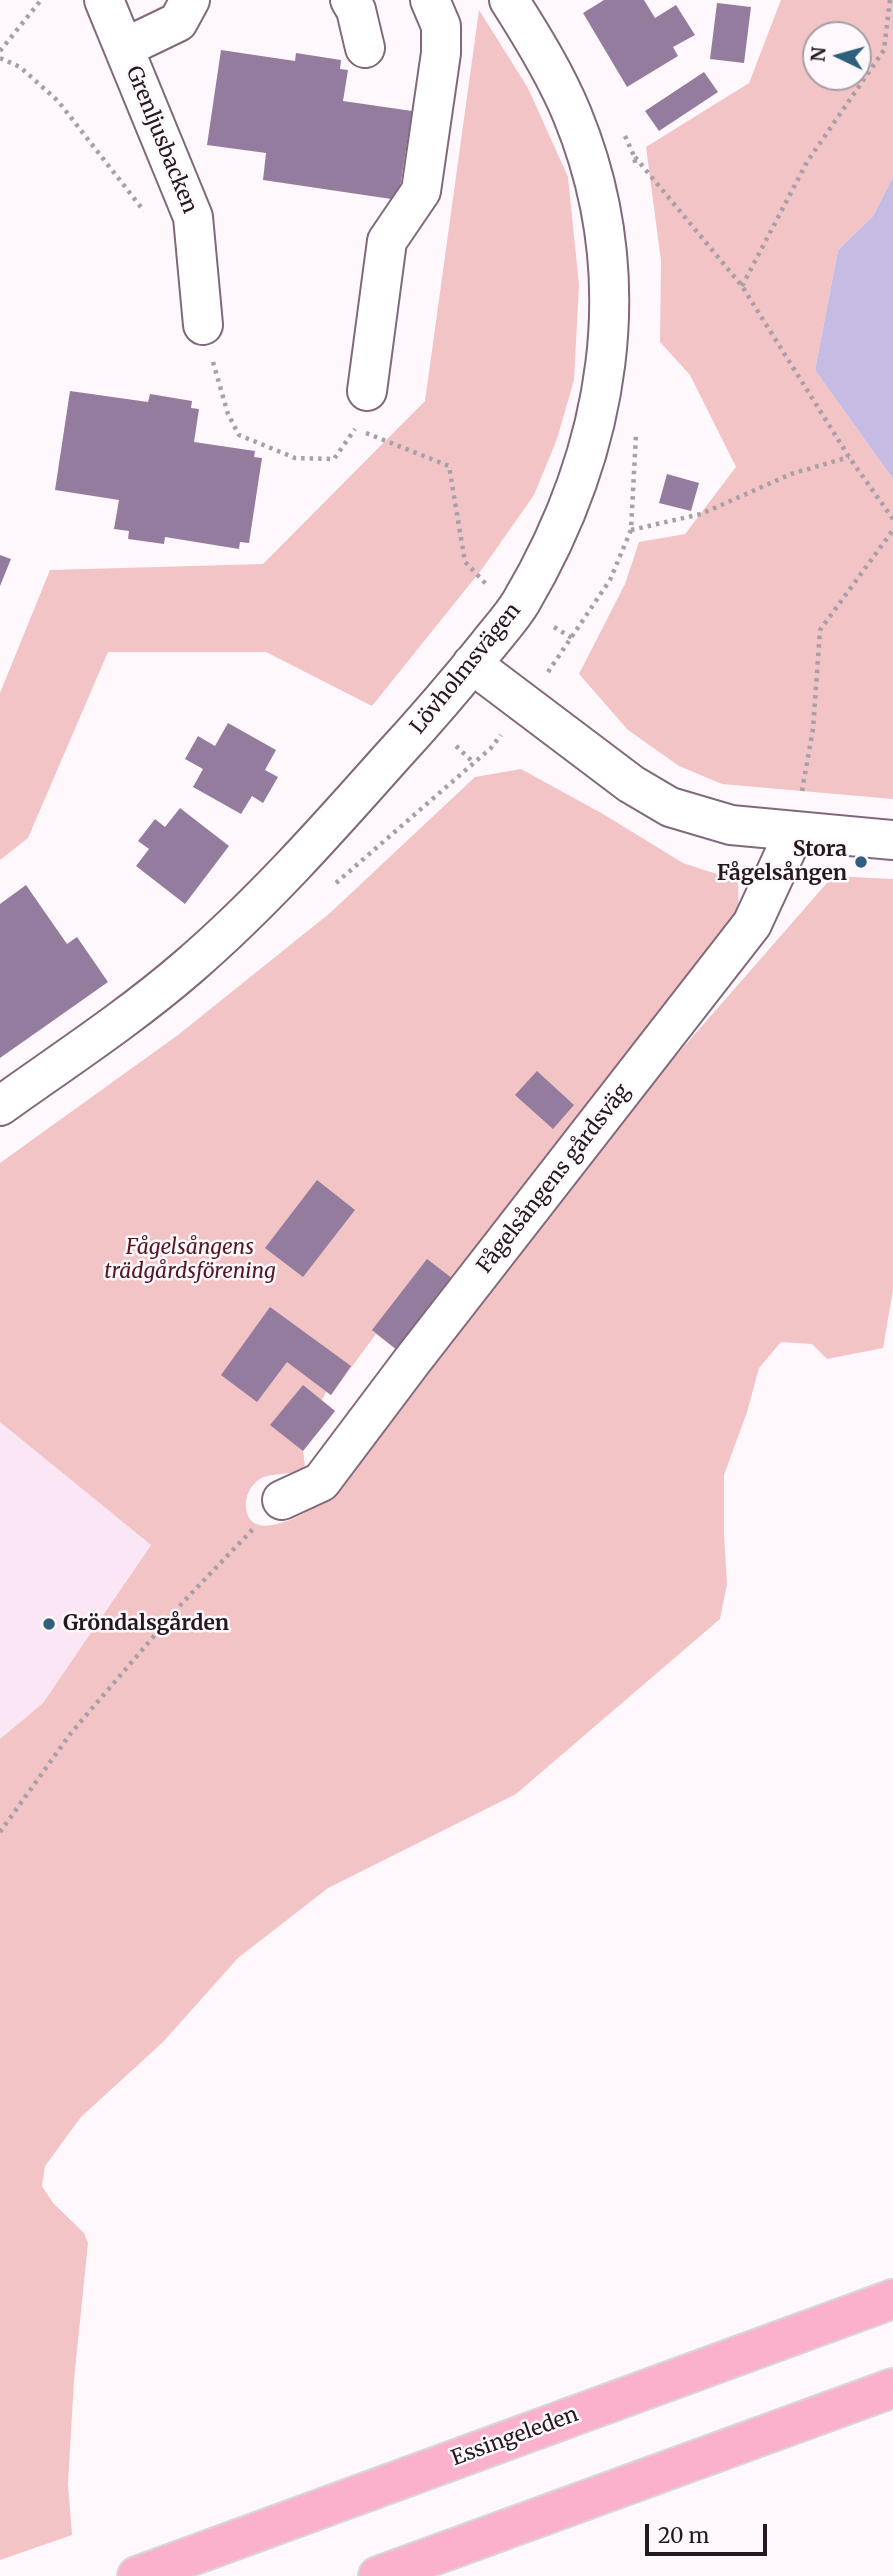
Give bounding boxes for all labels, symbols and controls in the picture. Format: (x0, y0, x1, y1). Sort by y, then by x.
north arrow (802, 21, 872, 91)
text: N (805, 46, 831, 63)
street label: Grenljusbacken (120, 63, 202, 217)
street label: Lövholmsvägen (406, 599, 526, 739)
place label: Stora Fågelsången (717, 837, 847, 887)
marker: Stora Fågelsången (853, 854, 869, 870)
street label: Fågelsångens gårdsväg (472, 1079, 636, 1279)
park label: Fågelsångens trädgårdsförening (104, 1235, 276, 1285)
place label: Gröndalsgården (63, 1611, 229, 1637)
marker: Gröndalsgården (41, 1616, 57, 1632)
street label: Essingeleden (448, 2402, 582, 2472)
scale bar (648, 2510, 770, 2554)
text: 20 m (658, 2522, 709, 2549)

